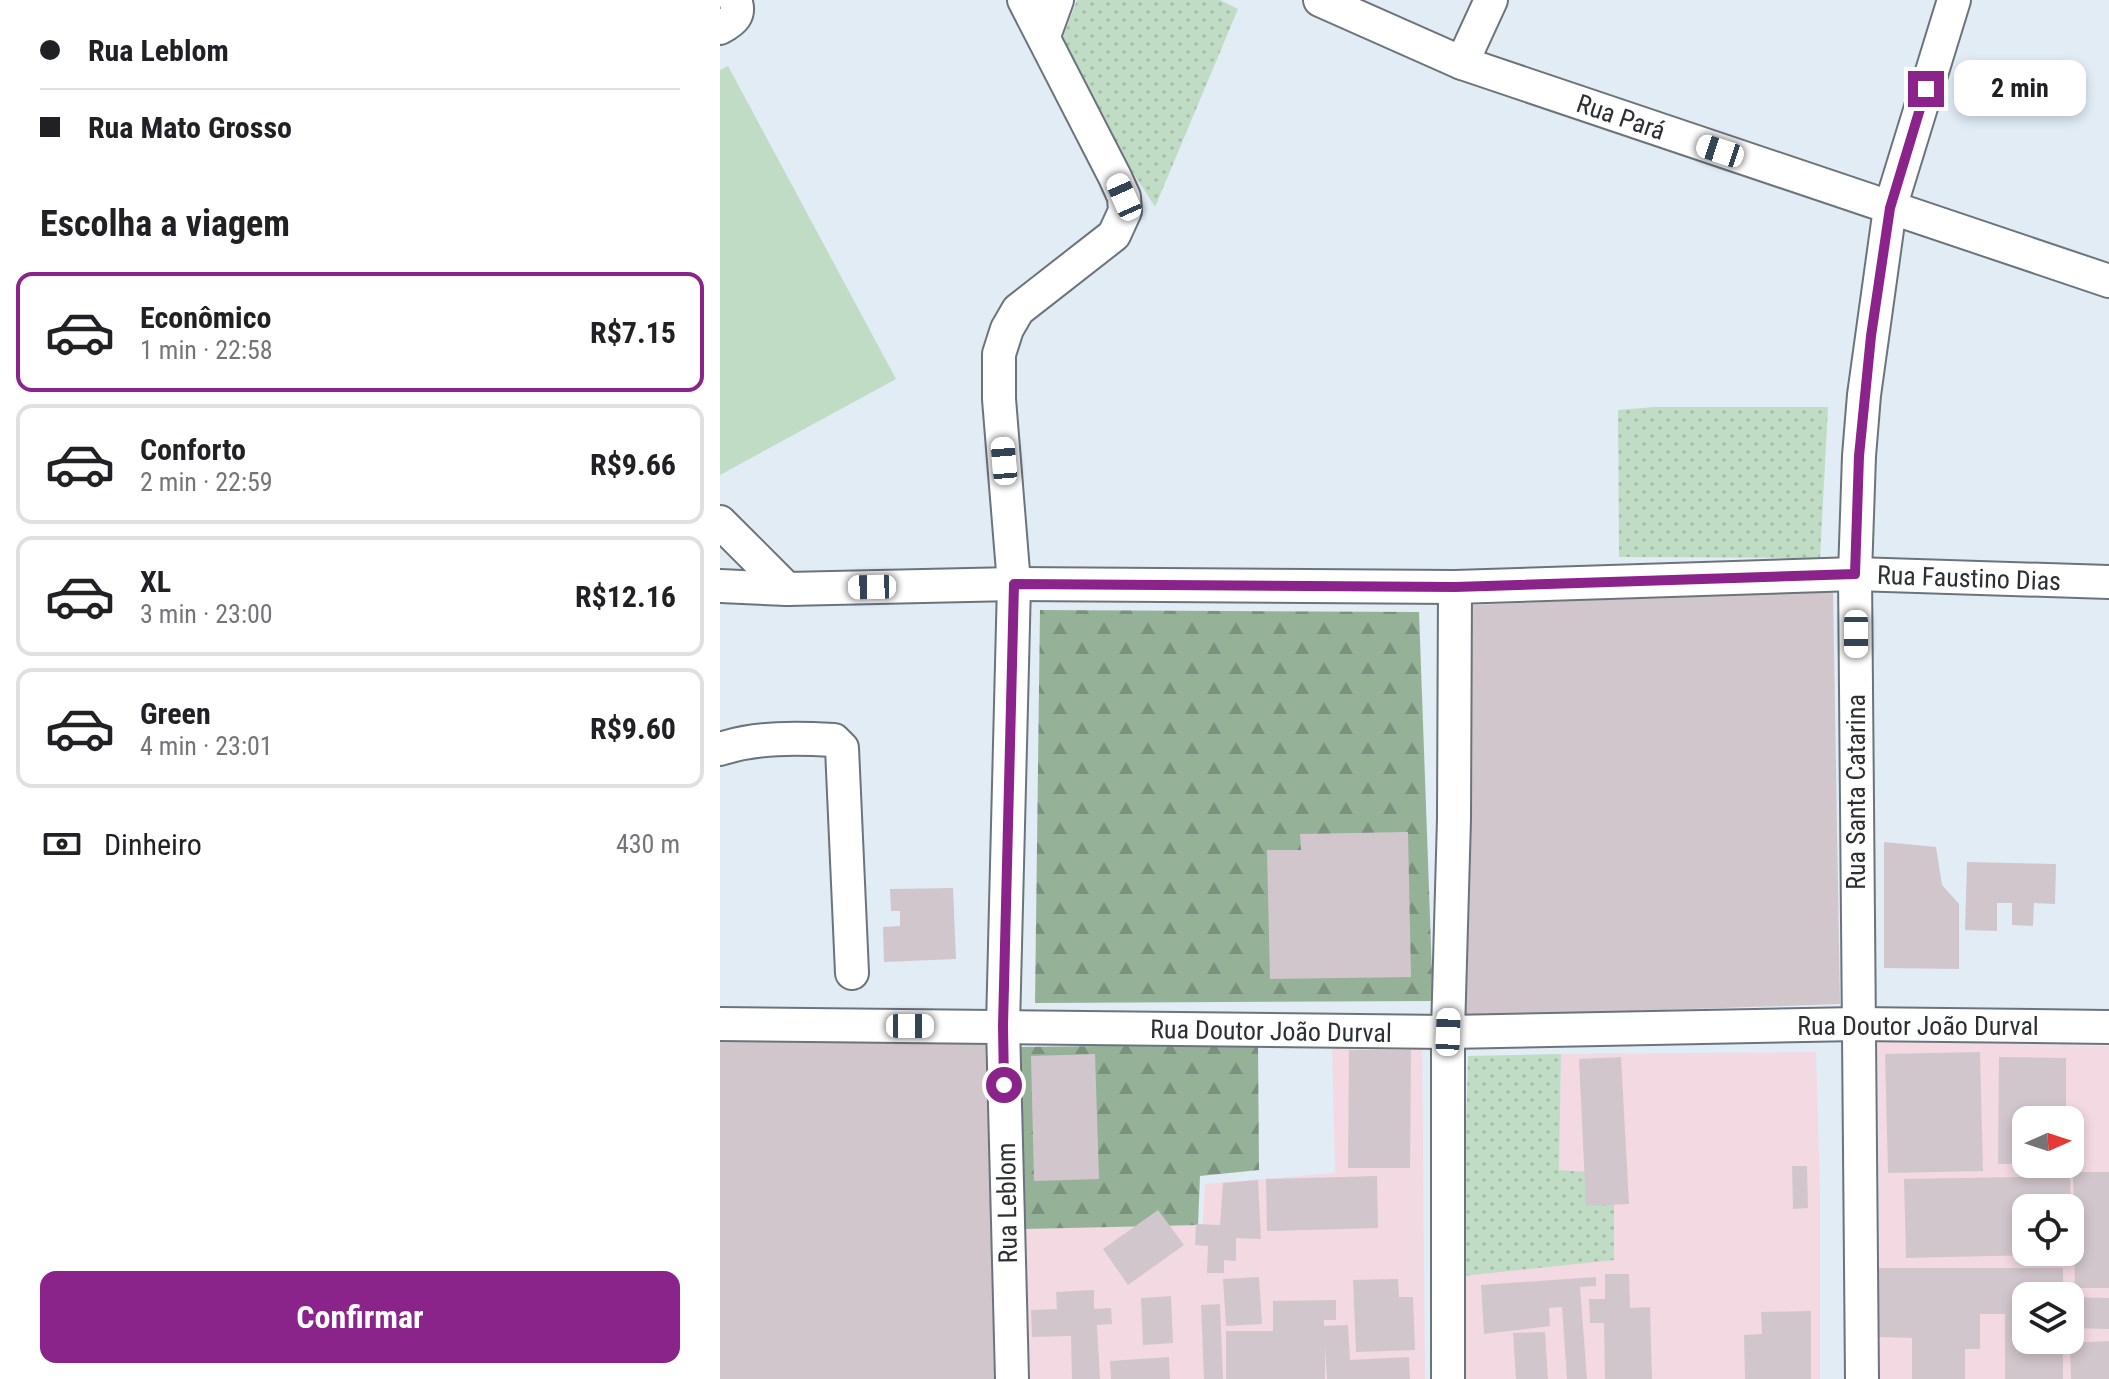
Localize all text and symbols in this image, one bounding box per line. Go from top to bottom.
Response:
text: Rua Leblom [88,33,229,68]
callout: 2 min [1954,61,2086,117]
route end [1908,71,1944,107]
text: 2 min [1991,73,2049,103]
street label: Rua Pará [1573,88,1669,146]
text: Rua Mato Grosso [88,110,292,145]
car [1693,132,1747,170]
car [1103,170,1145,224]
text: Escolha a viagem [40,203,290,245]
icon: car [44,296,116,368]
text: Econômico [140,300,271,335]
text: R$7.15 [590,315,676,350]
text: 1 min · 22:58 [140,335,273,365]
icon: car [44,428,116,500]
text: Conforto [140,432,246,467]
car [990,436,1018,486]
text: R$9.66 [590,447,676,482]
text: 2 min · 22:59 [140,467,273,497]
icon: car [44,560,116,632]
street label: Rua Faustino Dias [1876,560,2062,596]
text: XL [140,564,171,599]
car [848,575,896,599]
text: R$12.16 [575,579,676,614]
text: 3 min · 23:00 [140,599,273,629]
car [1844,610,1868,658]
icon: car [44,692,116,764]
street label: Rua Santa Catarina [1841,694,1871,890]
text: Green [140,696,211,731]
text: R$9.60 [590,711,676,746]
text: 4 min · 23:01 [140,731,273,761]
icon: cash [40,822,84,866]
text: Dinheiro [104,827,202,862]
text: 430 m [616,829,680,859]
car [1435,1008,1461,1056]
street label: Rua Doutor João Durval [1797,1011,2039,1041]
car [886,1014,934,1038]
street label: Rua Doutor João Durval [1150,1014,1392,1048]
route start [986,1067,1022,1103]
north arrow [2012,1106,2084,1178]
map controls [2012,1106,2084,1354]
street label: Rua Leblom [991,1142,1023,1264]
button: locate [2012,1194,2084,1266]
button: Confirmar [40,1271,680,1363]
button: layers [2012,1282,2084,1354]

